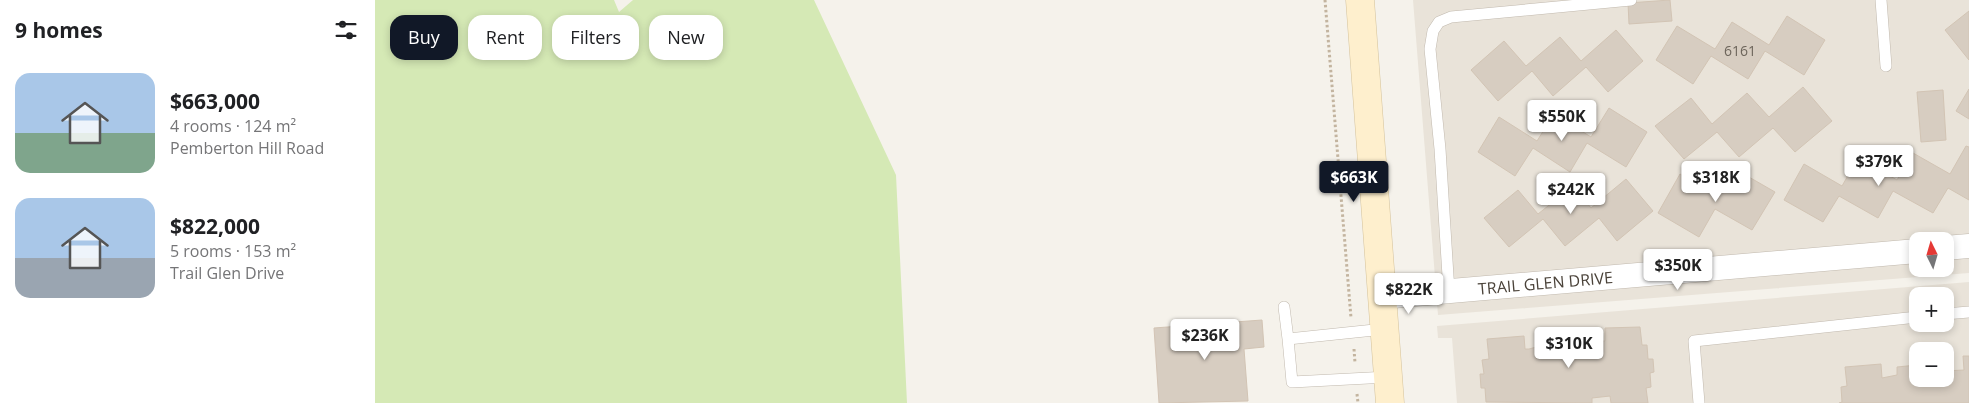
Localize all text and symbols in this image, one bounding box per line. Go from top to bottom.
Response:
chip: Buy [390,15,458,60]
chip: Rent [468,15,542,60]
chip: Filters [552,15,639,60]
chip: New [649,15,723,60]
text: 9 homes [15,16,103,44]
icon: filters [332,16,360,44]
house number: 6161 [1724,41,1756,60]
text: $663,000 [170,87,260,115]
icon: home [55,93,115,153]
pin: $550K [1527,100,1597,142]
text: $550K [1538,105,1586,127]
text: 4 rooms · 124 m² [170,115,296,137]
text: Pemberton Hill Road [170,137,324,159]
pin: $379K [1844,144,1914,187]
text: $379K [1855,150,1903,172]
pin: $663K [1319,160,1389,203]
pin: $318K [1681,160,1751,203]
text: $663K [1330,166,1378,188]
text: $318K [1692,166,1740,188]
pin: $242K [1536,172,1606,215]
text: $242K [1547,178,1595,200]
text: $822,000 [170,212,260,240]
icon: home [55,218,115,278]
north arrow [1909,232,1954,278]
map controls [1909,232,1954,387]
text: 5 rooms · 153 m² [170,240,296,262]
pin: $350K [1643,248,1713,291]
text: $350K [1654,254,1702,276]
text: Trail Glen Drive [170,262,284,284]
street label: TRAIL GLEN DRIVE [1477,266,1614,300]
pin: $822K [1374,272,1444,315]
text: $822K [1385,278,1433,300]
button: + [1909,287,1954,332]
pin: $236K [1170,318,1240,361]
text: $236K [1181,324,1229,346]
pin: $310K [1534,326,1604,369]
text: $310K [1545,332,1593,354]
button: − [1909,342,1954,387]

